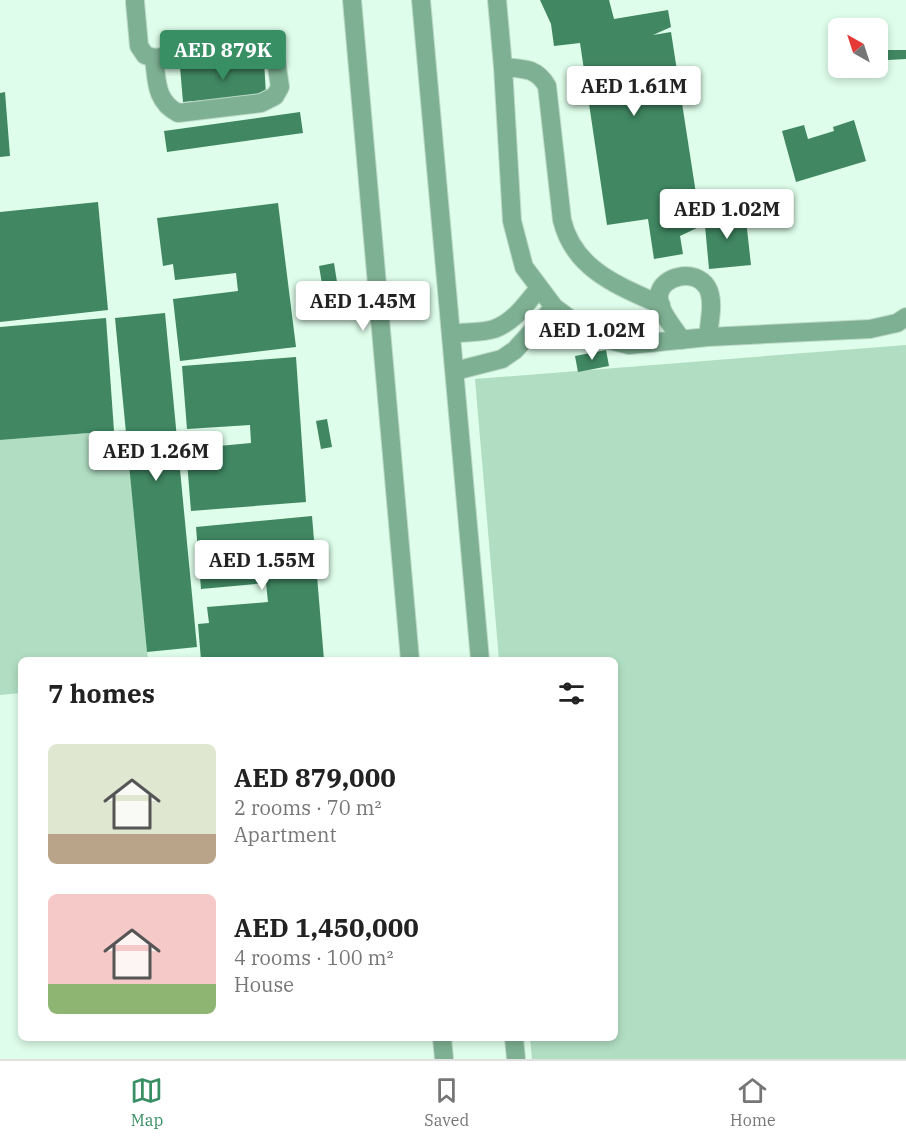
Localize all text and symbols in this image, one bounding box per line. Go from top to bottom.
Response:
north arrow [828,18,888,78]
map controls [828,18,888,78]
pin: AED 879K [161,30,285,81]
text: AED 879K [174,36,272,63]
pin: AED 1.61M [565,66,703,117]
text: AED 1.61M [581,72,687,99]
pin: AED 1.02M [658,189,796,240]
text: AED 1.02M [674,195,780,222]
pin: AED 1.45M [294,281,432,332]
text: AED 1.45M [310,287,416,314]
pin: AED 1.02M [523,310,661,361]
text: AED 1.02M [539,316,645,343]
pin: AED 1.26M [87,431,225,482]
text: AED 1.26M [103,437,209,464]
pin: AED 1.55M [193,540,331,591]
text: AED 1.55M [209,546,315,573]
text: 7 homes [48,676,155,710]
icon: filters [555,677,588,710]
text: AED 879,000 [234,760,396,794]
icon: home [96,768,168,840]
text: 2 rooms · 70 m² [234,794,381,821]
text: Apartment [234,821,337,848]
text: AED 1,450,000 [234,910,419,944]
icon: home [96,918,168,990]
text: 4 rooms · 100 m² [234,944,393,971]
text: House [234,971,294,998]
tab: Map [130,1074,163,1130]
tab: Saved [424,1074,469,1130]
tab: Home [730,1074,776,1130]

